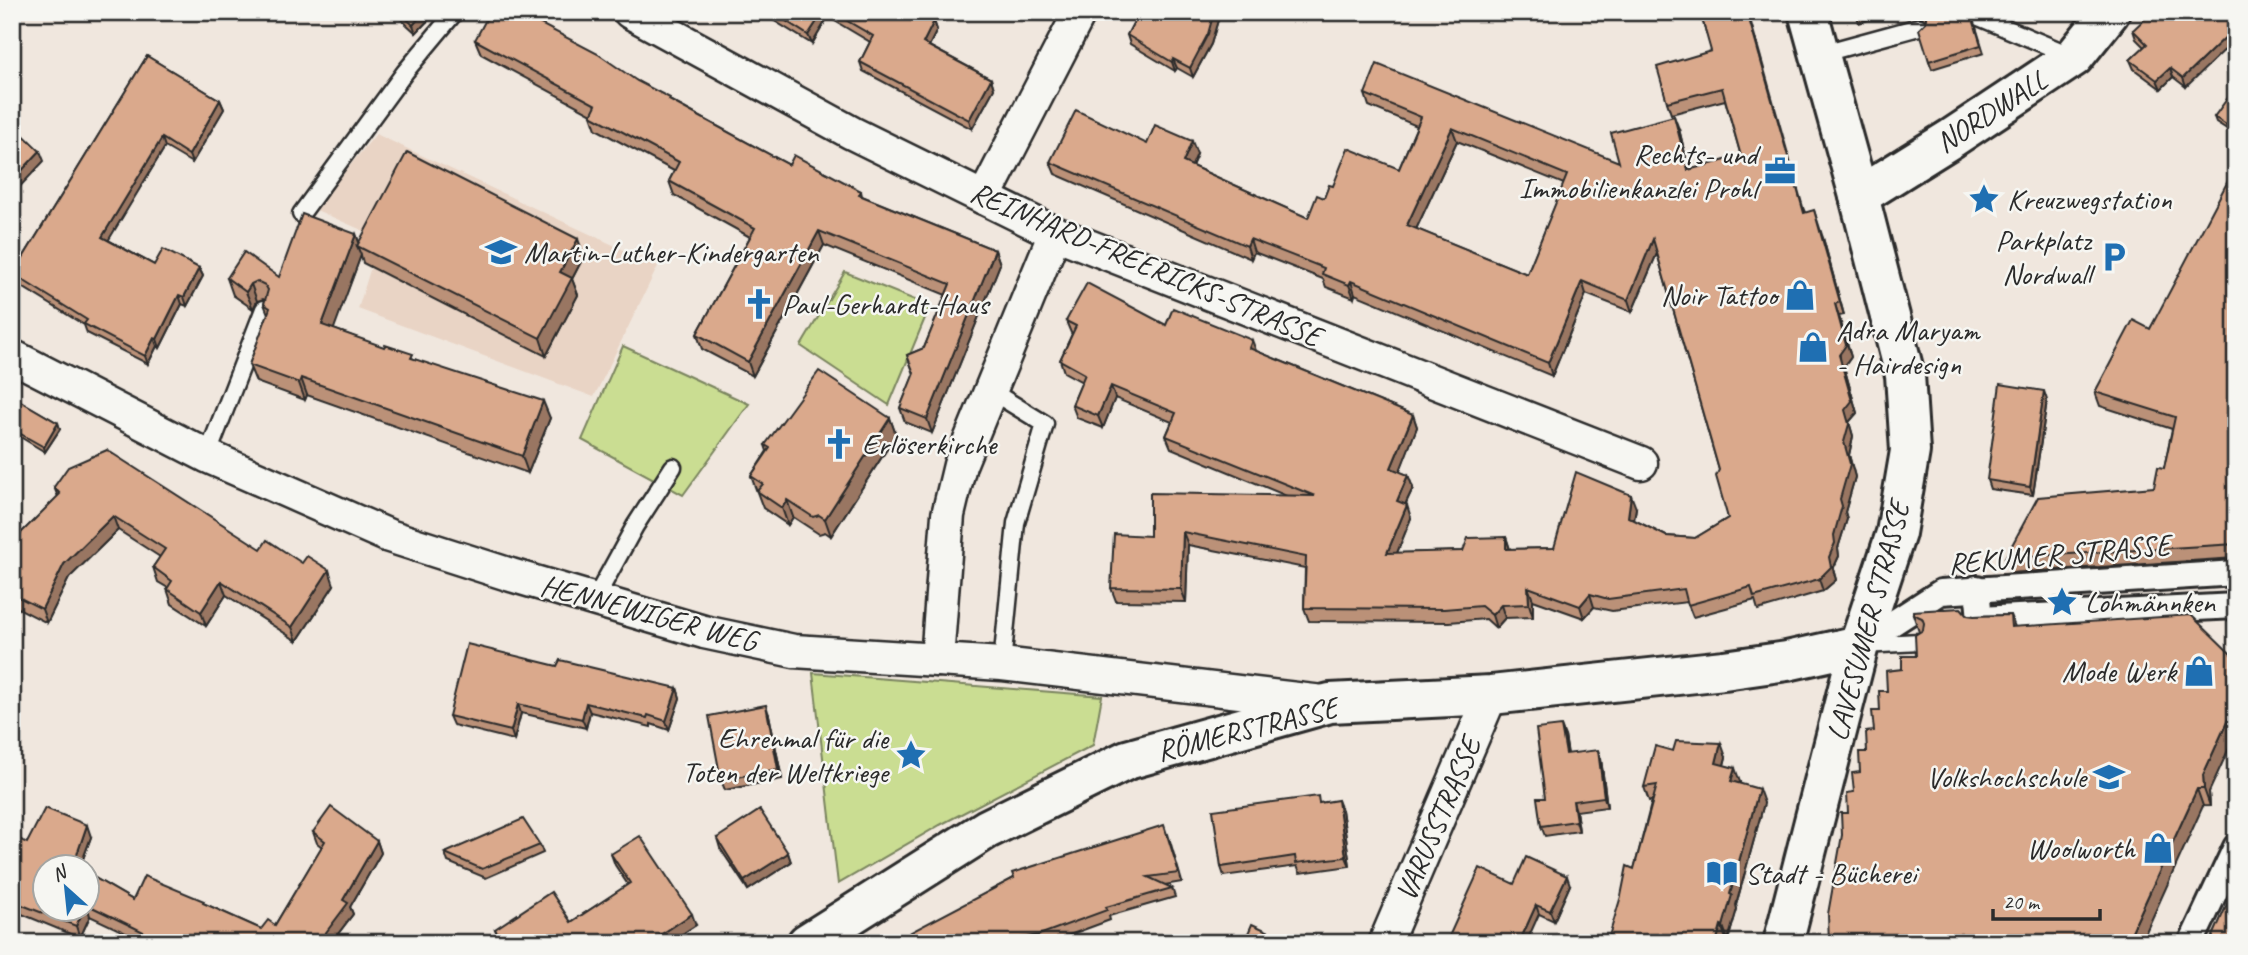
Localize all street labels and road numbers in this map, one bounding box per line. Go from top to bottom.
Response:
street label: NORDWALL [1928,60,2055,161]
street label: REINHARD-FREERICKS-STRASSE [965,173,1330,357]
street label: LAVESUMER STRASSE [1818,494,1919,745]
street label: REKUMER STRASSE [1946,525,2175,583]
street label: HENNEWIGER WEG [537,566,764,661]
street label: RÖMERSTRASSE [1153,687,1345,770]
street label: VARUSSTRASSE [1387,728,1491,906]

